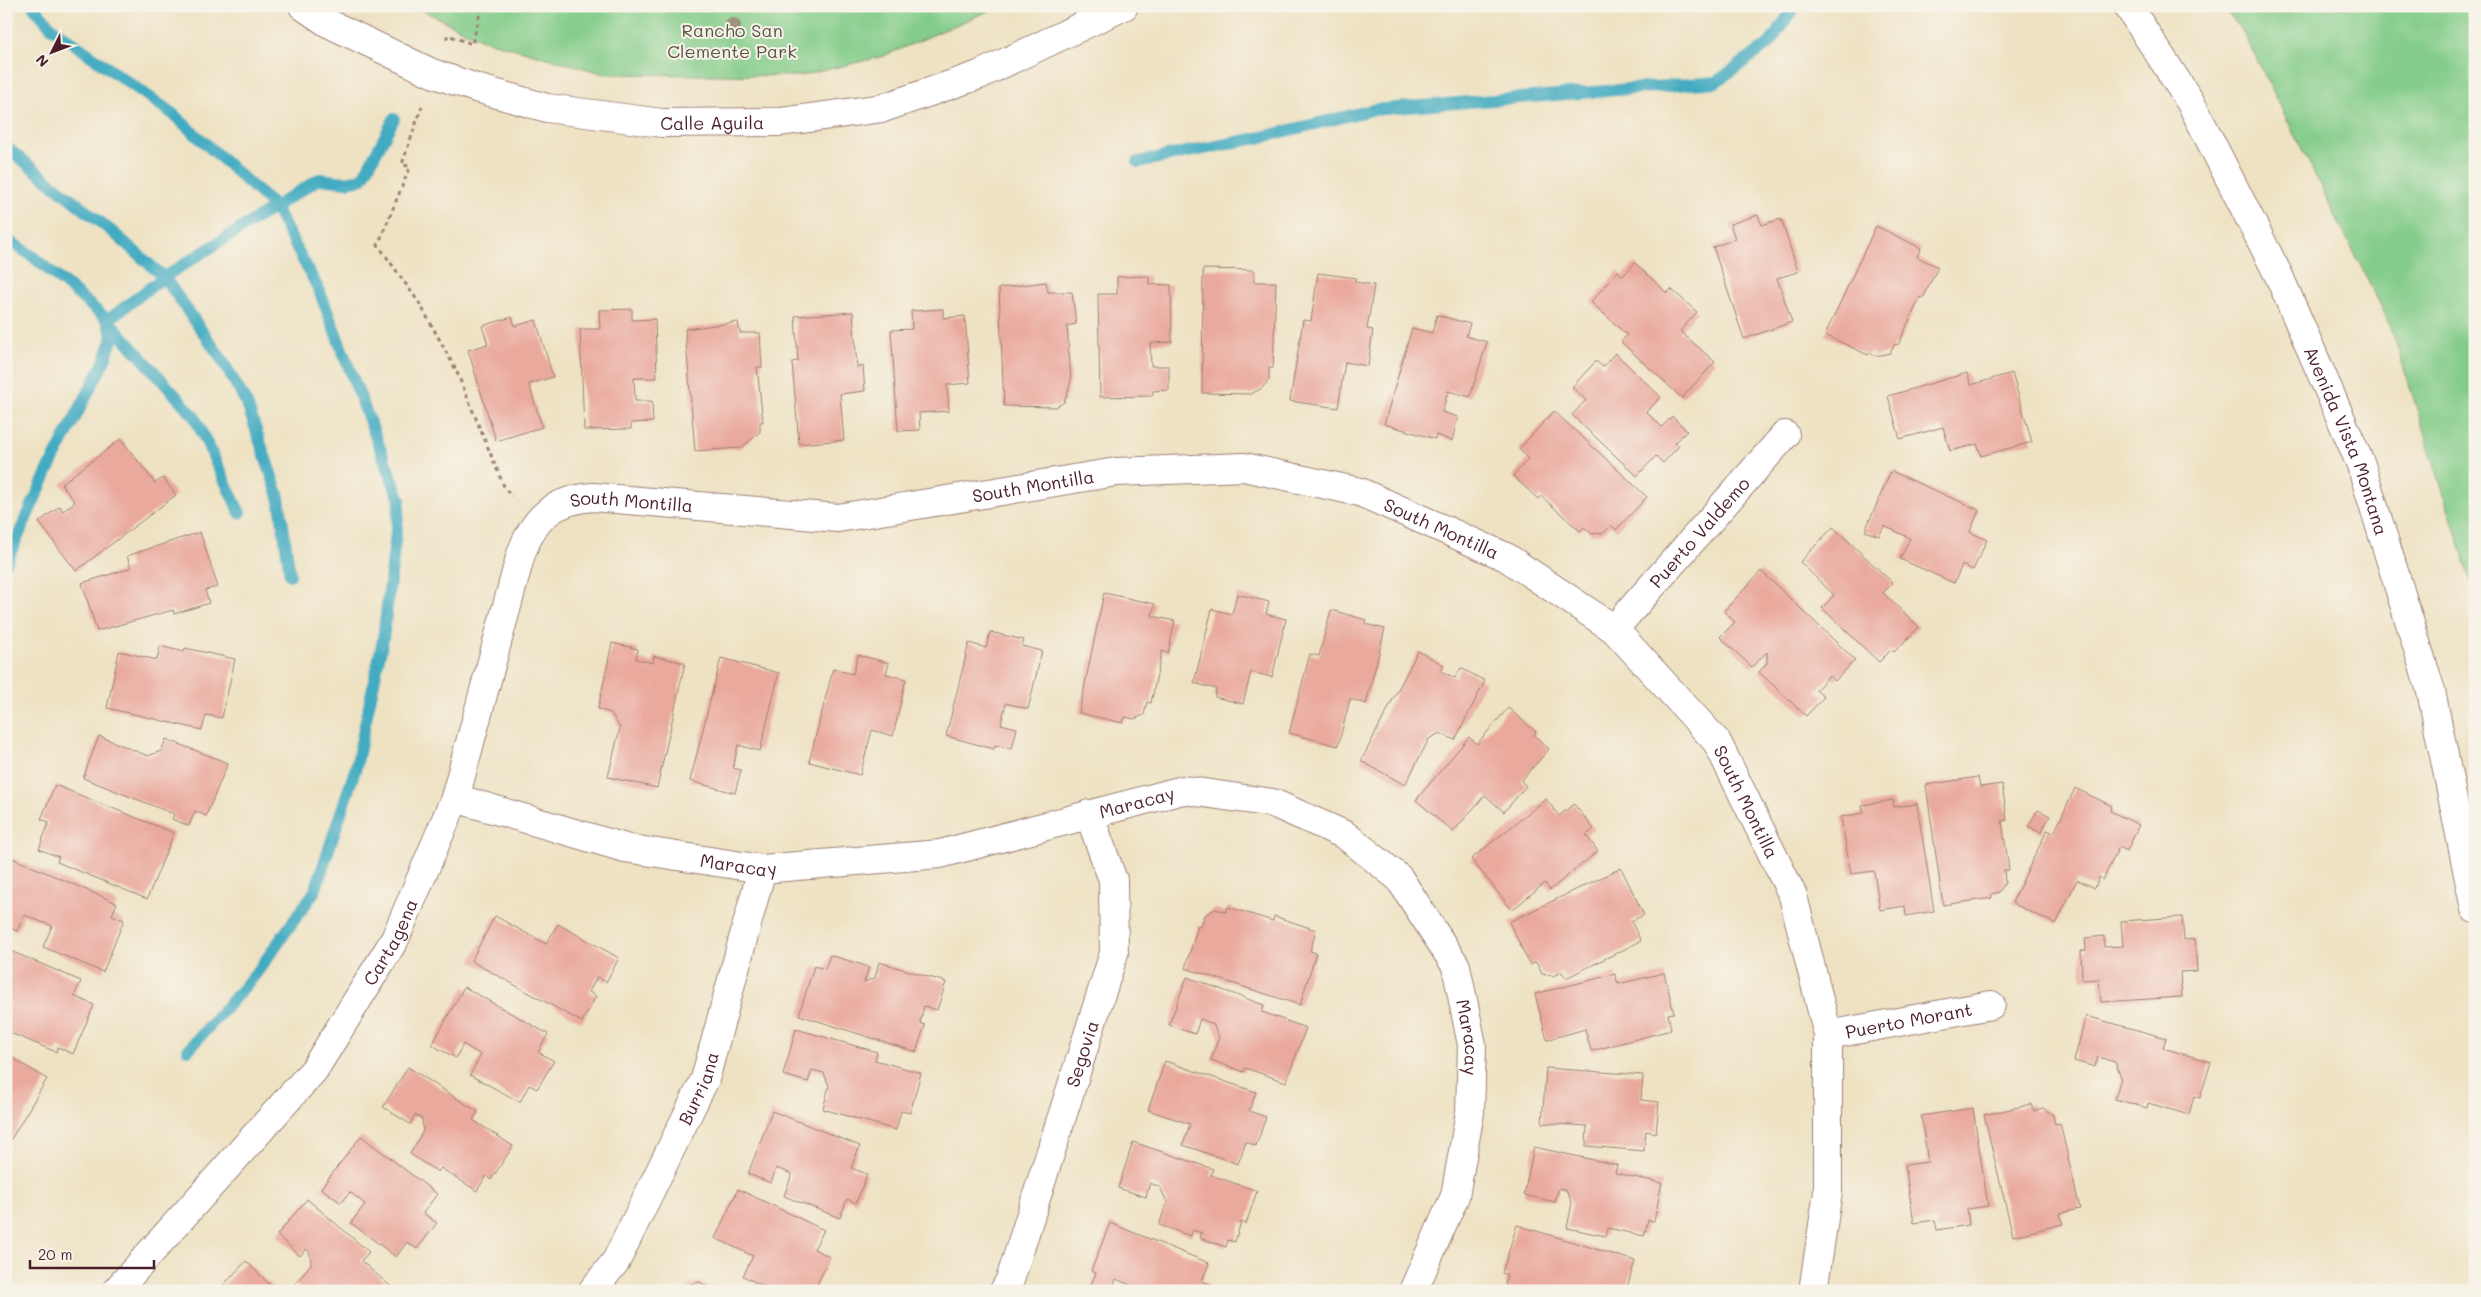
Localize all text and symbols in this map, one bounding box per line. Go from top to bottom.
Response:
park label: Rancho San Clemente Park [667,18,797,63]
north arrow [28,28,78,78]
text: N [31,51,53,71]
street label: Calle Aguila [660,110,764,135]
street label: Avenida Vista Montana [2299,342,2394,538]
street label: South Montilla [970,464,1096,508]
street label: Puerto Valdemo [1644,471,1755,593]
street label: South Montilla [567,485,694,518]
street label: South Montilla [1380,492,1503,564]
street label: South Montilla [1708,741,1785,862]
street label: Maracay [1097,781,1177,824]
street label: Maracay [699,848,778,882]
street label: Cartagena [357,895,423,990]
street label: Maracay [1451,997,1484,1076]
street label: Puerto Morant [1843,997,1974,1044]
street label: Segovia [1060,1017,1104,1090]
street label: Burriana [672,1049,724,1129]
scale bar [30,1237,154,1269]
text: 20 m [38,1244,72,1264]

